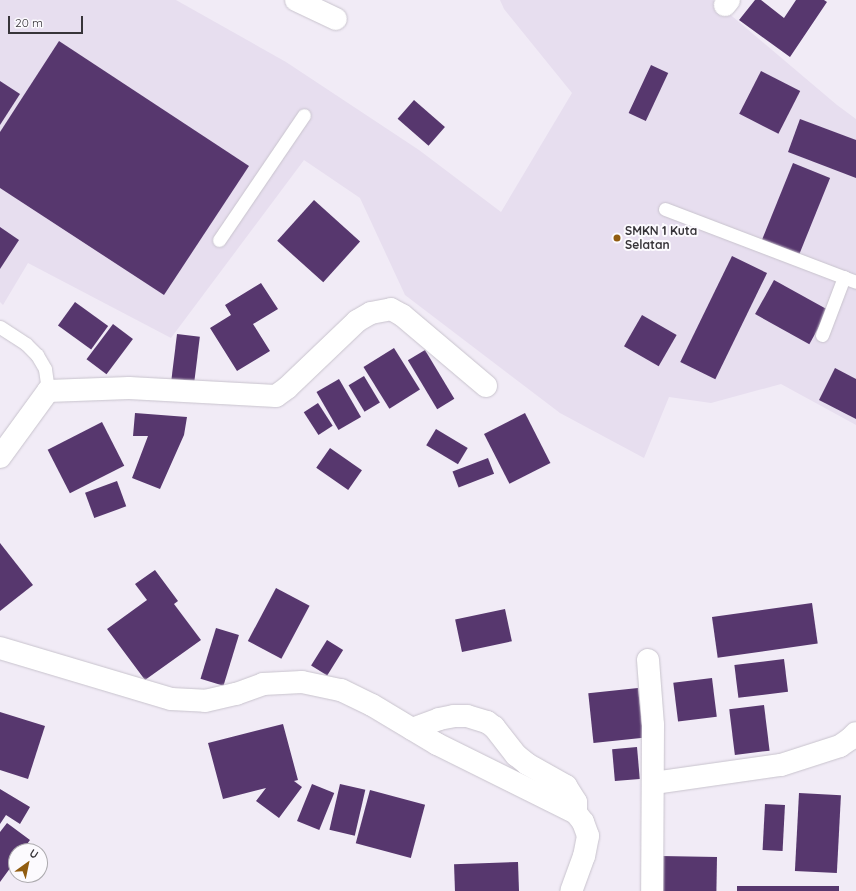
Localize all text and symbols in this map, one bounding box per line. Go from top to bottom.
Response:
scale bar [10,8,85,34]
text: 20 m [15,15,43,30]
place label: SMKN 1 Kuta Selatan [625,224,697,252]
marker: SMKN 1 Kuta Selatan [612,233,622,243]
north arrow [8,843,48,883]
text: U [27,846,41,862]

